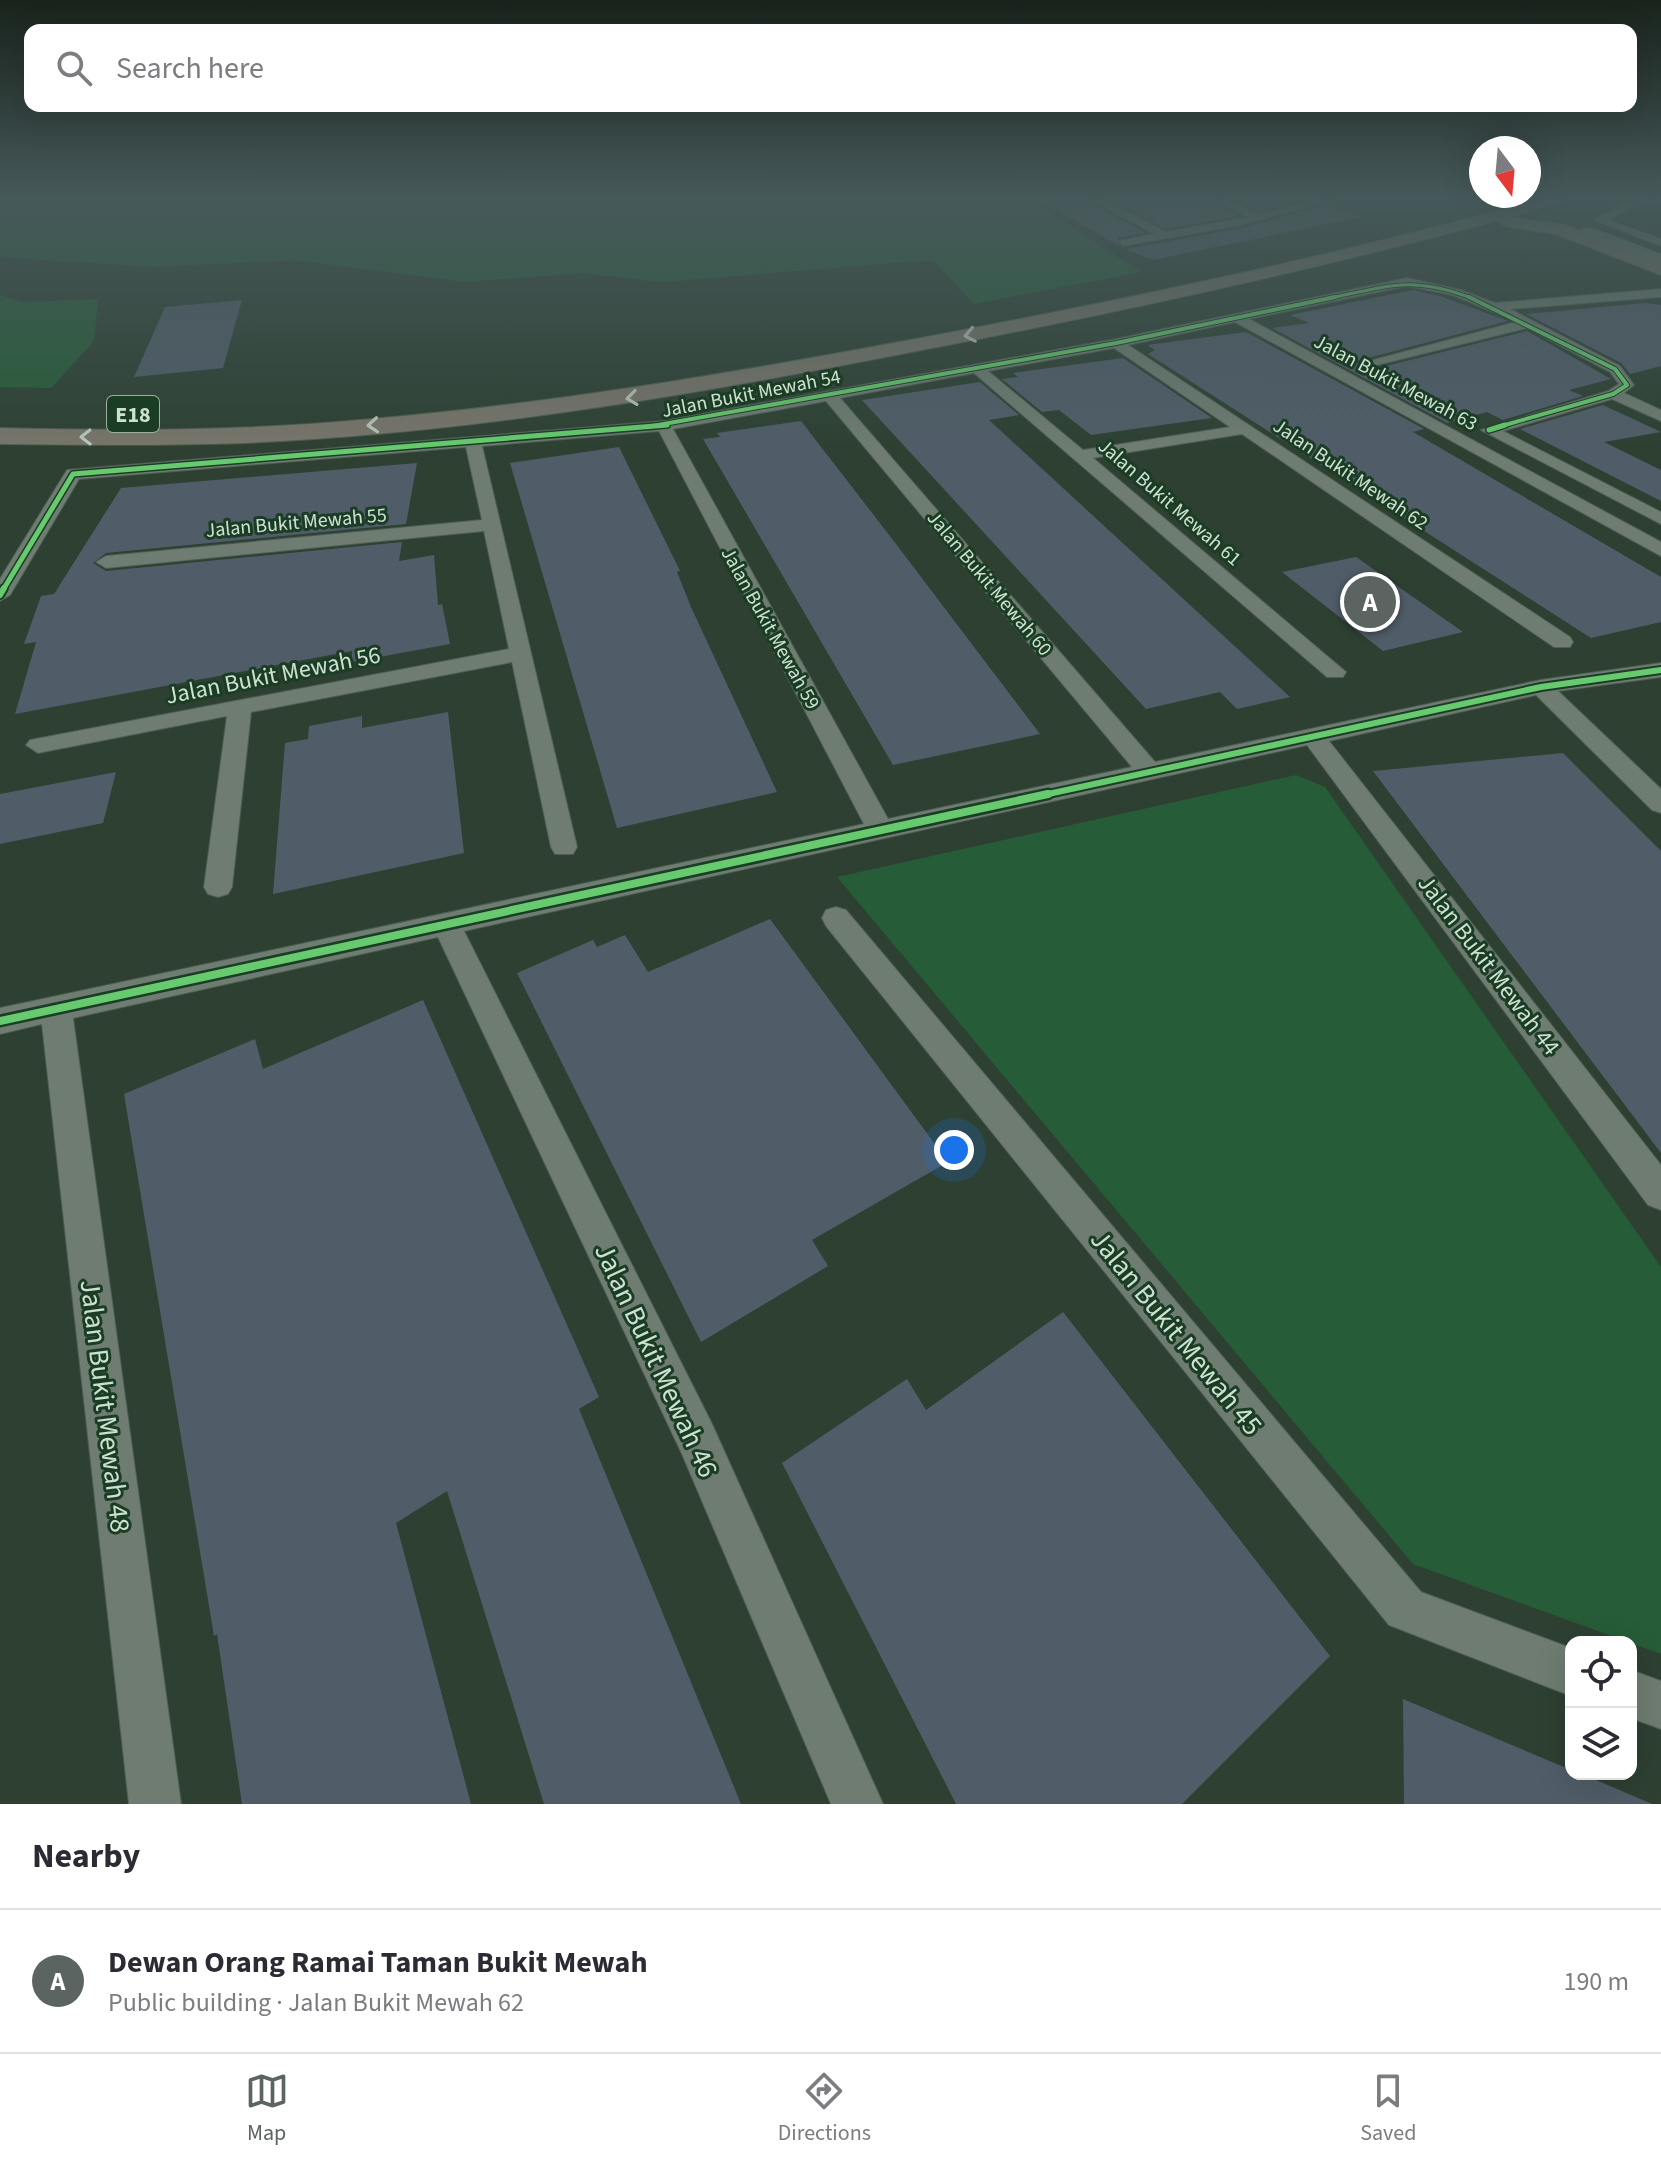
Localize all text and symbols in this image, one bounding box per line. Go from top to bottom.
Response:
search box [24,24,1637,112]
icon: search [52,46,96,90]
text: Search here [116,47,264,90]
north arrow [1469,136,1541,208]
one-way arrow [964,326,977,343]
street label: Jalan Bukit Mewah 63 [1309,328,1482,438]
street label: Jalan Bukit Mewah 54 [659,363,843,425]
one-way arrow [625,389,639,406]
road number: E18 [107,396,159,432]
street label: Jalan Bukit Mewah 62 [1267,412,1434,537]
one-way arrow [366,416,379,433]
one-way arrow [79,428,92,446]
street label: Jalan Bukit Mewah 61 [1092,433,1247,573]
street label: Jalan Bukit Mewah 55 [204,501,388,545]
street label: Jalan Bukit Mewah 60 [920,505,1058,662]
street label: Jalan Bukit Mewah 59 [714,542,826,715]
pin: A [1344,572,1396,632]
street label: Jalan Bukit Mewah 56 [163,638,383,713]
street label: Jalan Bukit Mewah 44 [1409,868,1568,1063]
your location [934,1130,974,1170]
street label: Jalan Bukit Mewah 45 [1081,1221,1272,1444]
street label: Jalan Bukit Mewah 46 [584,1237,728,1484]
street label: Jalan Bukit Mewah 48 [70,1278,140,1535]
map controls [1565,1636,1637,1780]
button: locate [1565,1636,1637,1708]
button: layers [1565,1708,1637,1780]
text: Nearby [32,1832,140,1881]
text: Dewan Orang Ramai Taman Bukit Mewah [108,1941,648,1984]
text: A [51,1963,65,2000]
text: 190 m [1563,1963,1629,2000]
text: Public building · Jalan Bukit Mewah 62 [108,1984,524,2021]
tab: Map [245,2069,289,2149]
tab: Directions [778,2069,871,2149]
tab: Saved [1360,2069,1416,2149]

